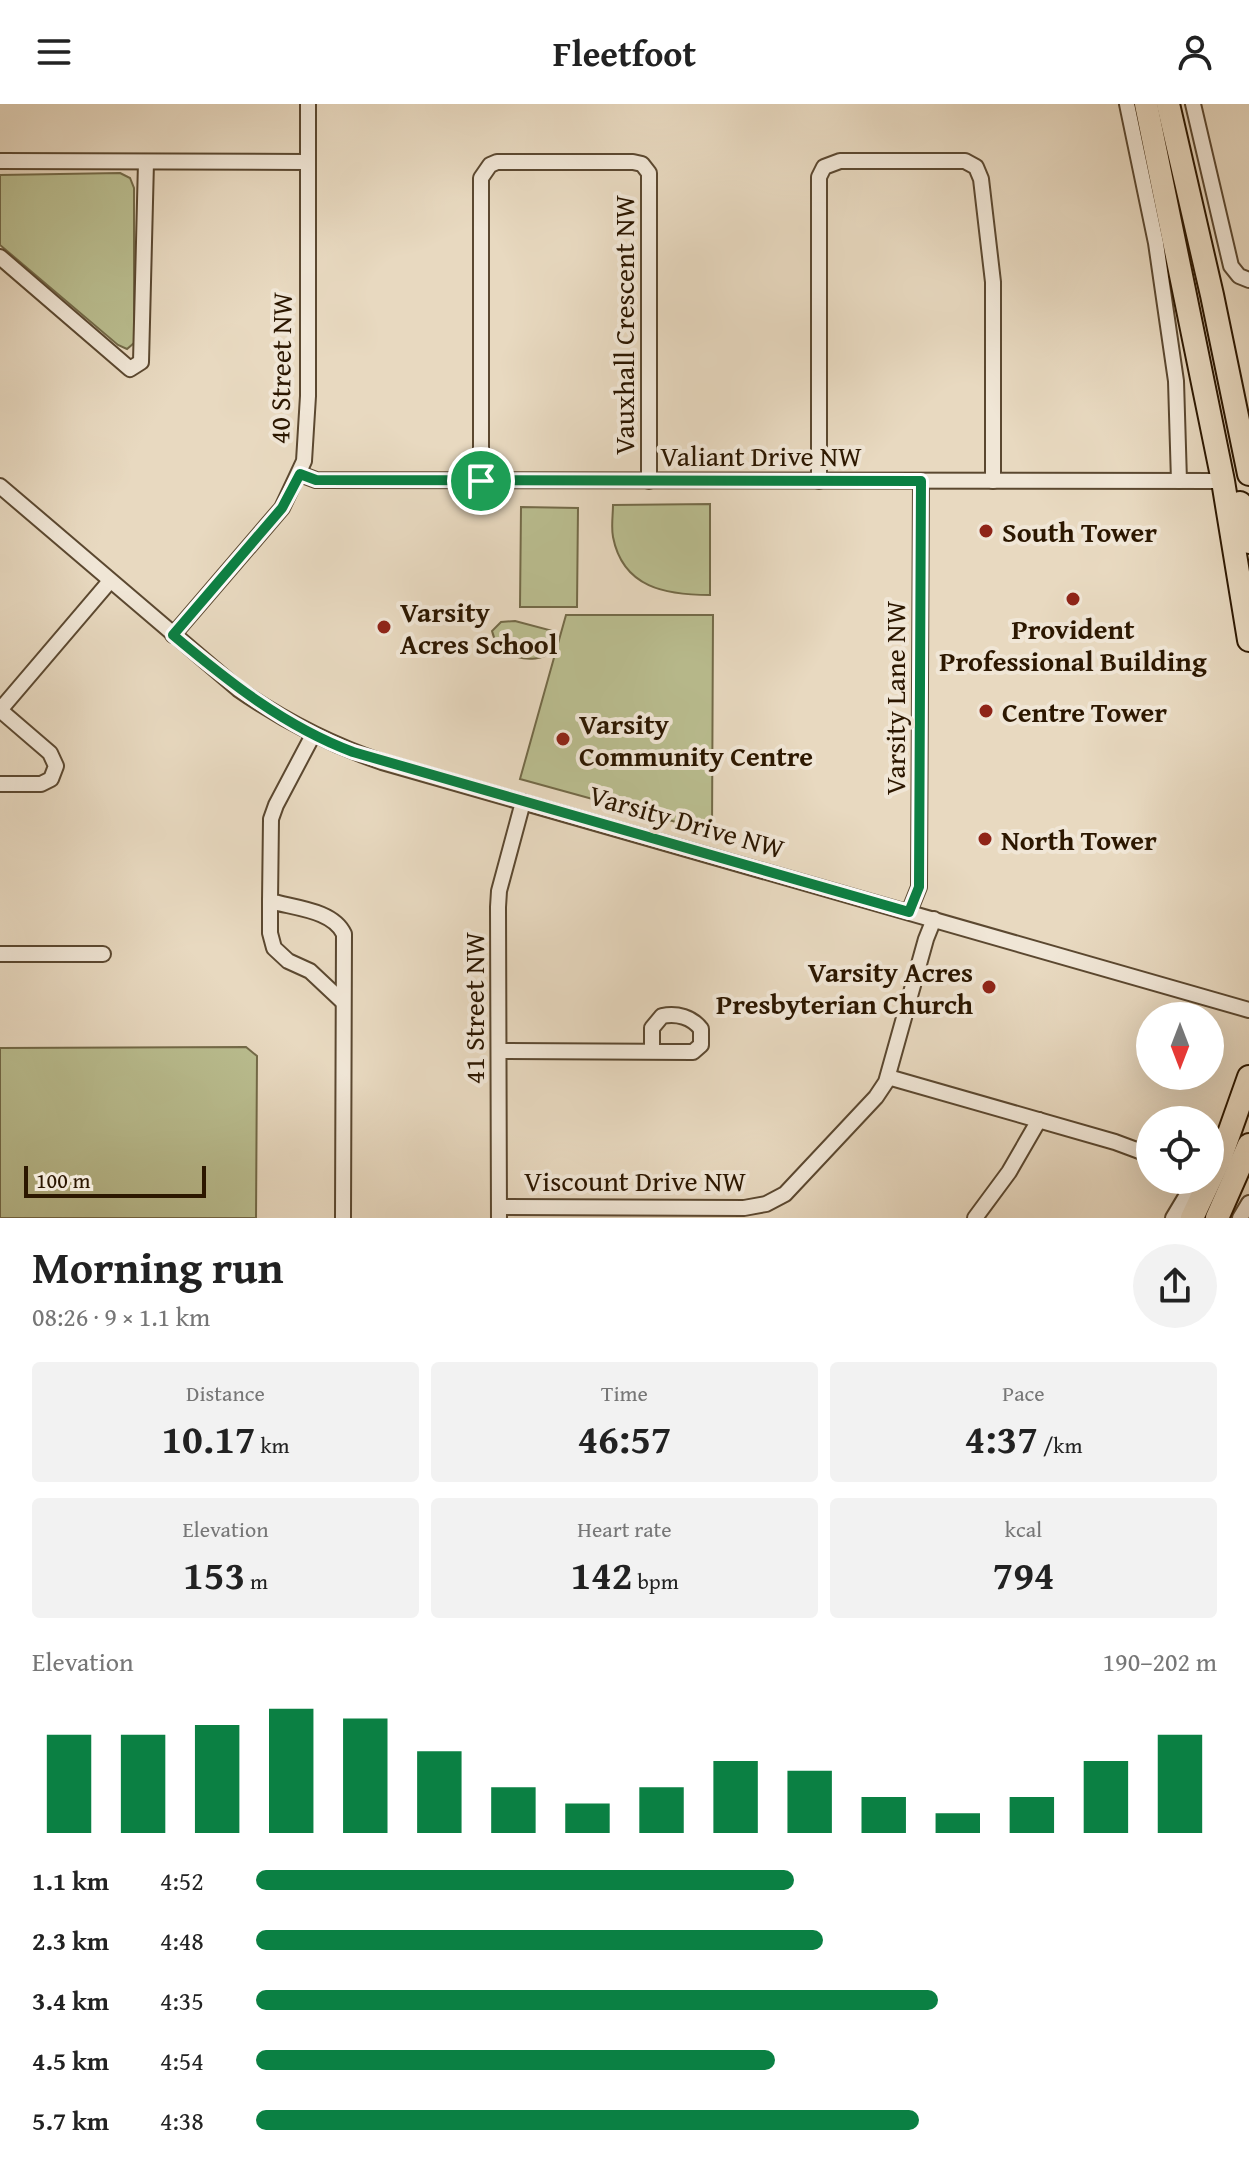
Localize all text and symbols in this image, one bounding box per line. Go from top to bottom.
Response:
text: Fleetfoot [553,26,696,79]
icon: menu [32,30,76,74]
icon: person [1173,30,1217,74]
street label: Vauxhall Crescent NW [603,195,644,455]
street label: 40 Street NW [258,291,302,444]
street label: Valiant Drive NW [660,435,862,476]
pin [447,447,515,515]
icon: arrive [459,459,503,503]
place label: South Tower [1002,511,1157,552]
marker: South Tower [977,522,995,540]
marker: Provident Professional Building [1064,590,1082,608]
place label: Varsity Acres School [400,591,558,664]
street label: Varsity Lane NW [874,601,915,795]
place label: Provident Professional Building [939,608,1207,681]
marker: Varsity Acres School [375,618,393,636]
place label: Centre Tower [1002,691,1167,732]
marker: Centre Tower [977,702,995,720]
place label: Varsity Community Centre [579,703,813,776]
marker: Varsity Community Centre [554,730,572,748]
street label: Varsity Drive NW [584,774,790,869]
place label: North Tower [1001,819,1157,860]
marker: North Tower [976,830,994,848]
street label: 41 Street NW [453,932,494,1084]
place label: Varsity Acres Presbyterian Church [716,951,973,1024]
marker: Varsity Acres Presbyterian Church [980,978,998,996]
north arrow [1136,1002,1224,1090]
map controls [1136,1002,1224,1194]
button: locate [1136,1106,1224,1194]
street label: Viscount Drive NW [524,1160,746,1201]
scale bar [24,1162,206,1198]
text: 100 m [36,1164,91,1196]
text: Morning run [32,1235,283,1299]
button: share [1133,1244,1217,1328]
text: 08:26 · 9 × 1.1 km [32,1297,210,1336]
text: Distance [186,1377,265,1409]
text: Time [601,1377,648,1409]
text: Pace [1002,1377,1045,1409]
text: 10.17 [161,1409,256,1468]
text: 46:57 [577,1409,672,1468]
text: 4:37 [965,1409,1038,1468]
text: km [256,1429,290,1461]
text: /km [1038,1429,1082,1461]
text: Elevation [182,1513,269,1545]
text: Heart rate [577,1513,672,1545]
text: kcal [1005,1513,1042,1545]
text: 153 [183,1545,245,1604]
text: 142 [570,1545,633,1604]
text: 794 [992,1545,1055,1604]
text: m [245,1565,268,1597]
text: bpm [633,1565,679,1597]
text: Elevation [32,1642,134,1681]
text: 190–202 m [1103,1642,1217,1681]
text: 1.1 km [32,1861,109,1900]
text: 4:52 [160,1861,204,1900]
text: 2.3 km [32,1921,109,1960]
text: 4:48 [160,1921,204,1960]
text: 3.4 km [32,1981,109,2020]
text: 4:35 [160,1981,204,2020]
text: 4.5 km [32,2041,109,2080]
text: 4:54 [160,2041,204,2080]
text: 5.7 km [32,2101,109,2140]
text: 4:38 [160,2101,204,2140]

